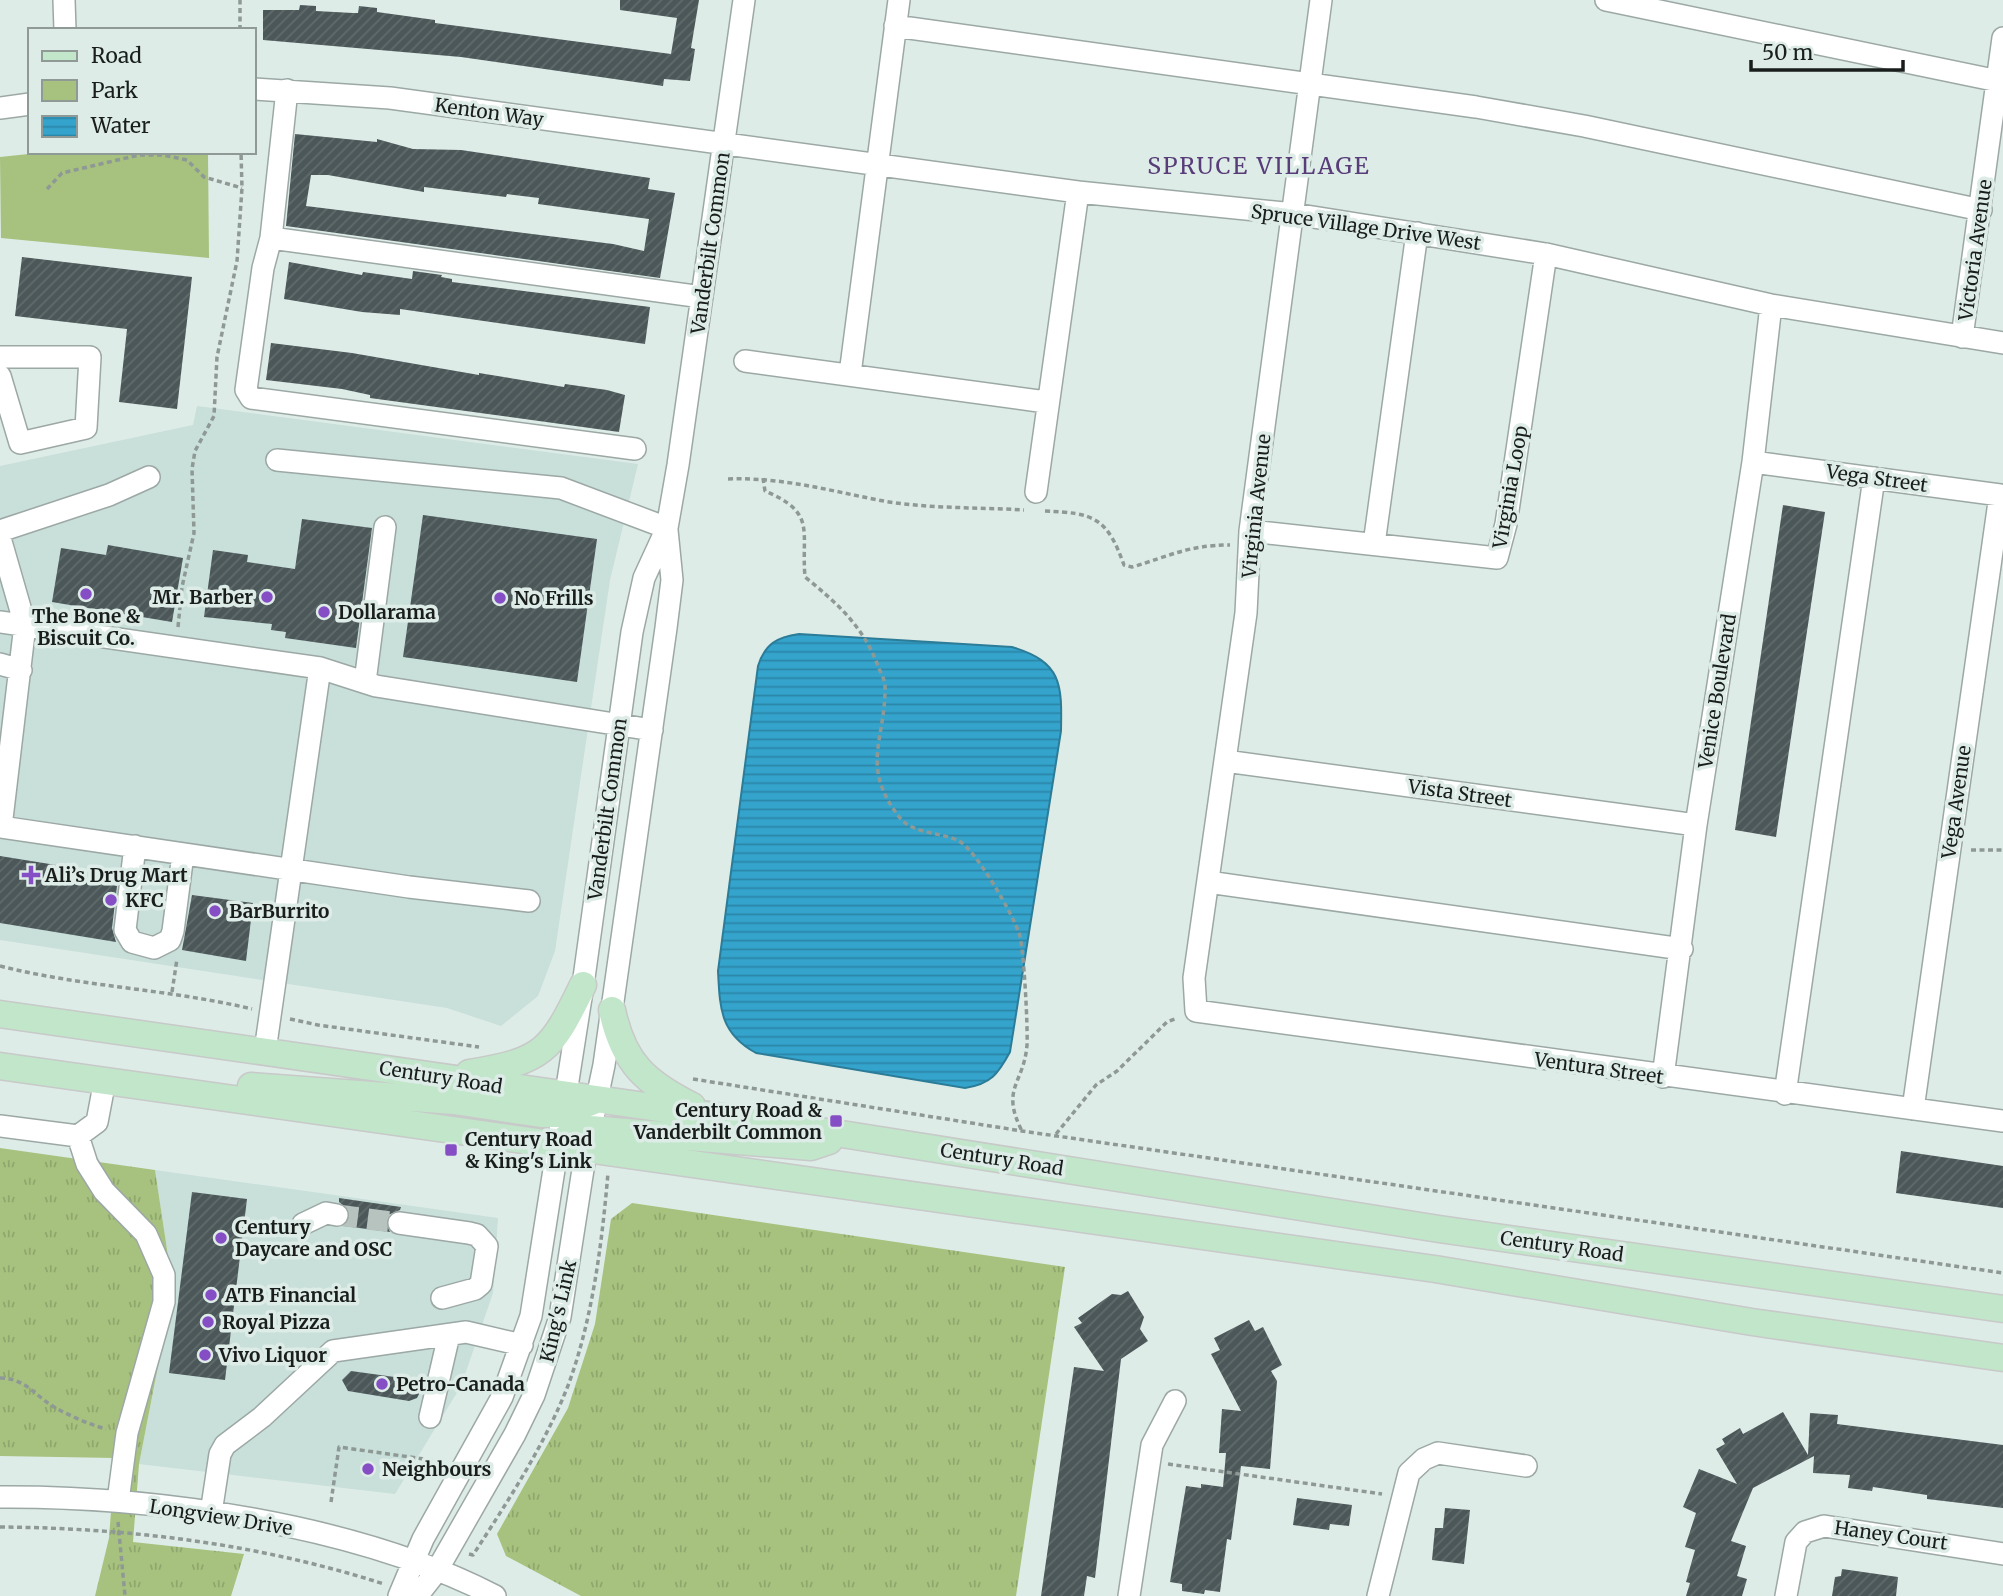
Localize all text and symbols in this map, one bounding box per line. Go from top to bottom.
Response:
legend [28,28,256,154]
scale bar [1751,28,1903,72]
text: 50 m [1762,39,1813,66]
text: Road [91,42,142,69]
text: Park [91,77,138,104]
street label: Kenton Way [433,92,545,132]
text: Water [90,112,150,139]
street label: Vanderbilt Common [685,150,735,337]
district label: SPRUCE VILLAGE [1147,151,1371,180]
street label: Victoria Avenue [1953,178,1997,323]
street label: Spruce Village Drive West [1249,199,1483,255]
street label: Virginia Loop [1487,424,1533,551]
street label: Virginia Avenue [1236,433,1276,580]
street label: Vega Street [1824,459,1930,497]
place label: Mr. Barber [152,585,253,609]
marker: The Bone & Biscuit Co. [78,586,94,602]
place label: No Frills [514,586,594,610]
marker: Mr. Barber [259,589,275,605]
marker: No Frills [492,590,508,606]
place label: Dollarama [338,600,436,624]
place label: The Bone & Biscuit Co. [32,604,141,650]
marker: Dollarama [316,604,332,620]
street label: Venice Boulevard [1693,612,1741,771]
street label: Vanderbilt Common [582,716,632,903]
street label: Vega Avenue [1936,744,1976,861]
street label: Vista Street [1406,774,1514,812]
place label: Ali’s Drug Mart [44,863,188,887]
marker: Ali’s Drug Mart [23,867,39,883]
place label: KFC [125,888,164,912]
marker: KFC [103,892,119,908]
place label: BarBurrito [229,899,329,923]
marker: BarBurrito [207,903,223,919]
street label: Ventura Street [1532,1047,1666,1089]
street label: Century Road [378,1055,504,1099]
place label: Century Road & Vanderbilt Common [633,1098,822,1144]
marker: Century Road & Vanderbilt Common [828,1113,844,1129]
place label: Century Road & King's Link [465,1127,593,1173]
street label: Century Road [939,1137,1065,1181]
marker: Century Road & King's Link [443,1142,459,1158]
place label: Century Daycare and OSC [235,1215,392,1261]
street label: Century Road [1499,1225,1625,1267]
marker: Century Daycare and OSC [213,1230,229,1246]
street label: King's Link [535,1257,581,1365]
place label: ATB Financial [224,1283,356,1307]
marker: ATB Financial [203,1287,219,1303]
place label: Royal Pizza [222,1310,331,1334]
marker: Royal Pizza [200,1314,216,1330]
place label: Vivo Liquor [218,1343,327,1367]
marker: Vivo Liquor [197,1347,213,1363]
place label: Petro-Canada [396,1372,525,1396]
marker: Petro-Canada [374,1376,390,1392]
place label: Neighbours [382,1457,492,1481]
marker: Neighbours [360,1461,376,1477]
street label: Longview Drive [148,1494,294,1540]
street label: Haney Court [1833,1515,1950,1555]

